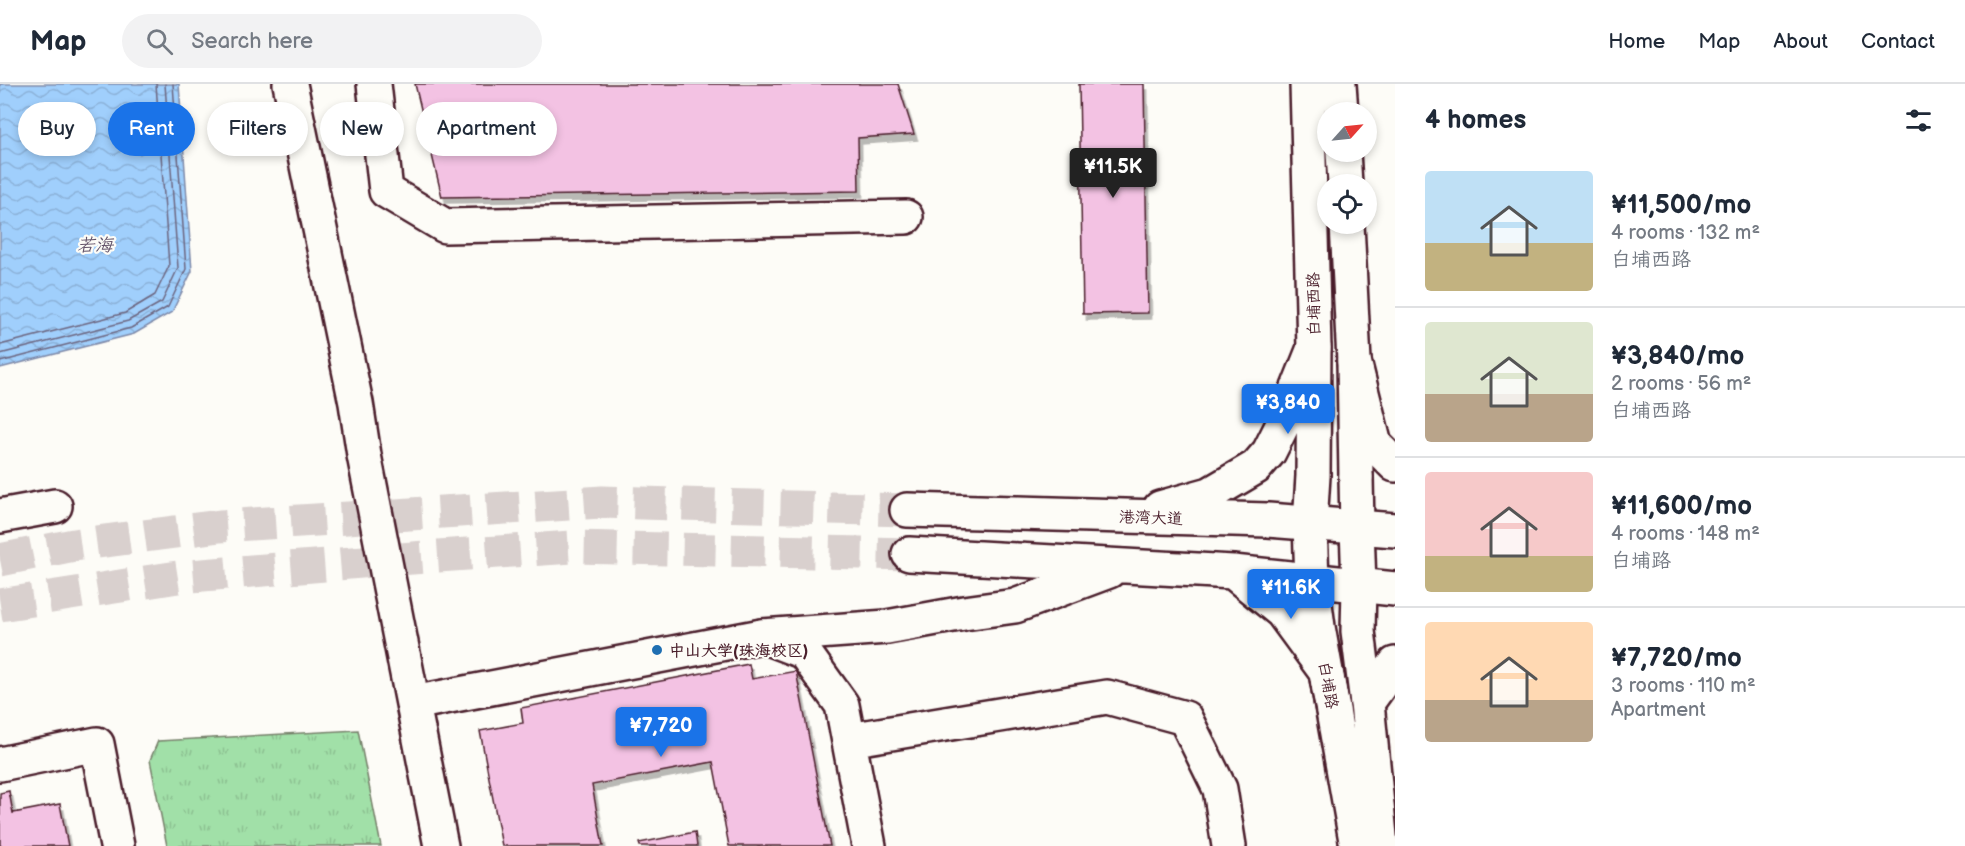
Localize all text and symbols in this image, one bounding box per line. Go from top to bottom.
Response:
search box [122,14,542,68]
text: Map [30,25,86,58]
icon: search [143,25,176,58]
text: Search here [191,28,313,55]
text: Home [1608,29,1665,54]
text: Map [1698,29,1740,54]
text: About [1773,29,1828,54]
text: Contact [1861,29,1935,54]
chip: Buy [18,102,96,156]
chip: Rent [108,102,195,156]
chip: Filters [207,102,308,156]
chip: New [320,102,404,156]
chip: Apartment [416,102,557,156]
north arrow [1317,102,1377,162]
map controls [1317,102,1377,234]
icon: filters [1902,104,1935,137]
text: 4 homes [1425,105,1526,136]
pin: ¥11.5K [1064,148,1162,199]
text: ¥11.5K [1084,155,1142,179]
button: locate [1317,174,1377,234]
text: ¥11,500/mo [1611,190,1751,221]
icon: home [1473,195,1545,267]
text: 4 rooms · 132 m² [1611,221,1760,245]
water label: 若海 [77,235,115,256]
text: 白埔西路 [1611,248,1691,272]
street label: 白埔西路 [1304,272,1325,336]
text: ¥3,840/mo [1611,341,1744,372]
icon: home [1473,346,1545,418]
text: 2 rooms · 56 m² [1611,372,1751,396]
pin: ¥3,840 [1239,384,1337,435]
text: ¥3,840 [1256,391,1320,415]
text: 白埔西路 [1611,399,1691,423]
text: ¥11,600/mo [1611,491,1752,522]
icon: home [1473,496,1545,568]
street label: 港湾大道 [1119,508,1183,529]
text: 4 rooms · 148 m² [1611,522,1760,546]
text: 白埔路 [1611,549,1671,573]
pin: ¥11.6K [1242,569,1340,620]
text: ¥11.6K [1261,576,1321,600]
place label: 中山大学(珠海校区) [669,642,808,661]
marker: 中山大学(珠海校区) [650,643,664,657]
text: ¥7,720/mo [1611,643,1742,674]
icon: home [1473,646,1545,718]
street label: 白埔路 [1314,660,1341,711]
text: 3 rooms · 110 m² [1611,674,1756,698]
text: Apartment [1611,698,1706,722]
pin: ¥7,720 [612,707,710,758]
text: ¥7,720 [630,714,692,738]

